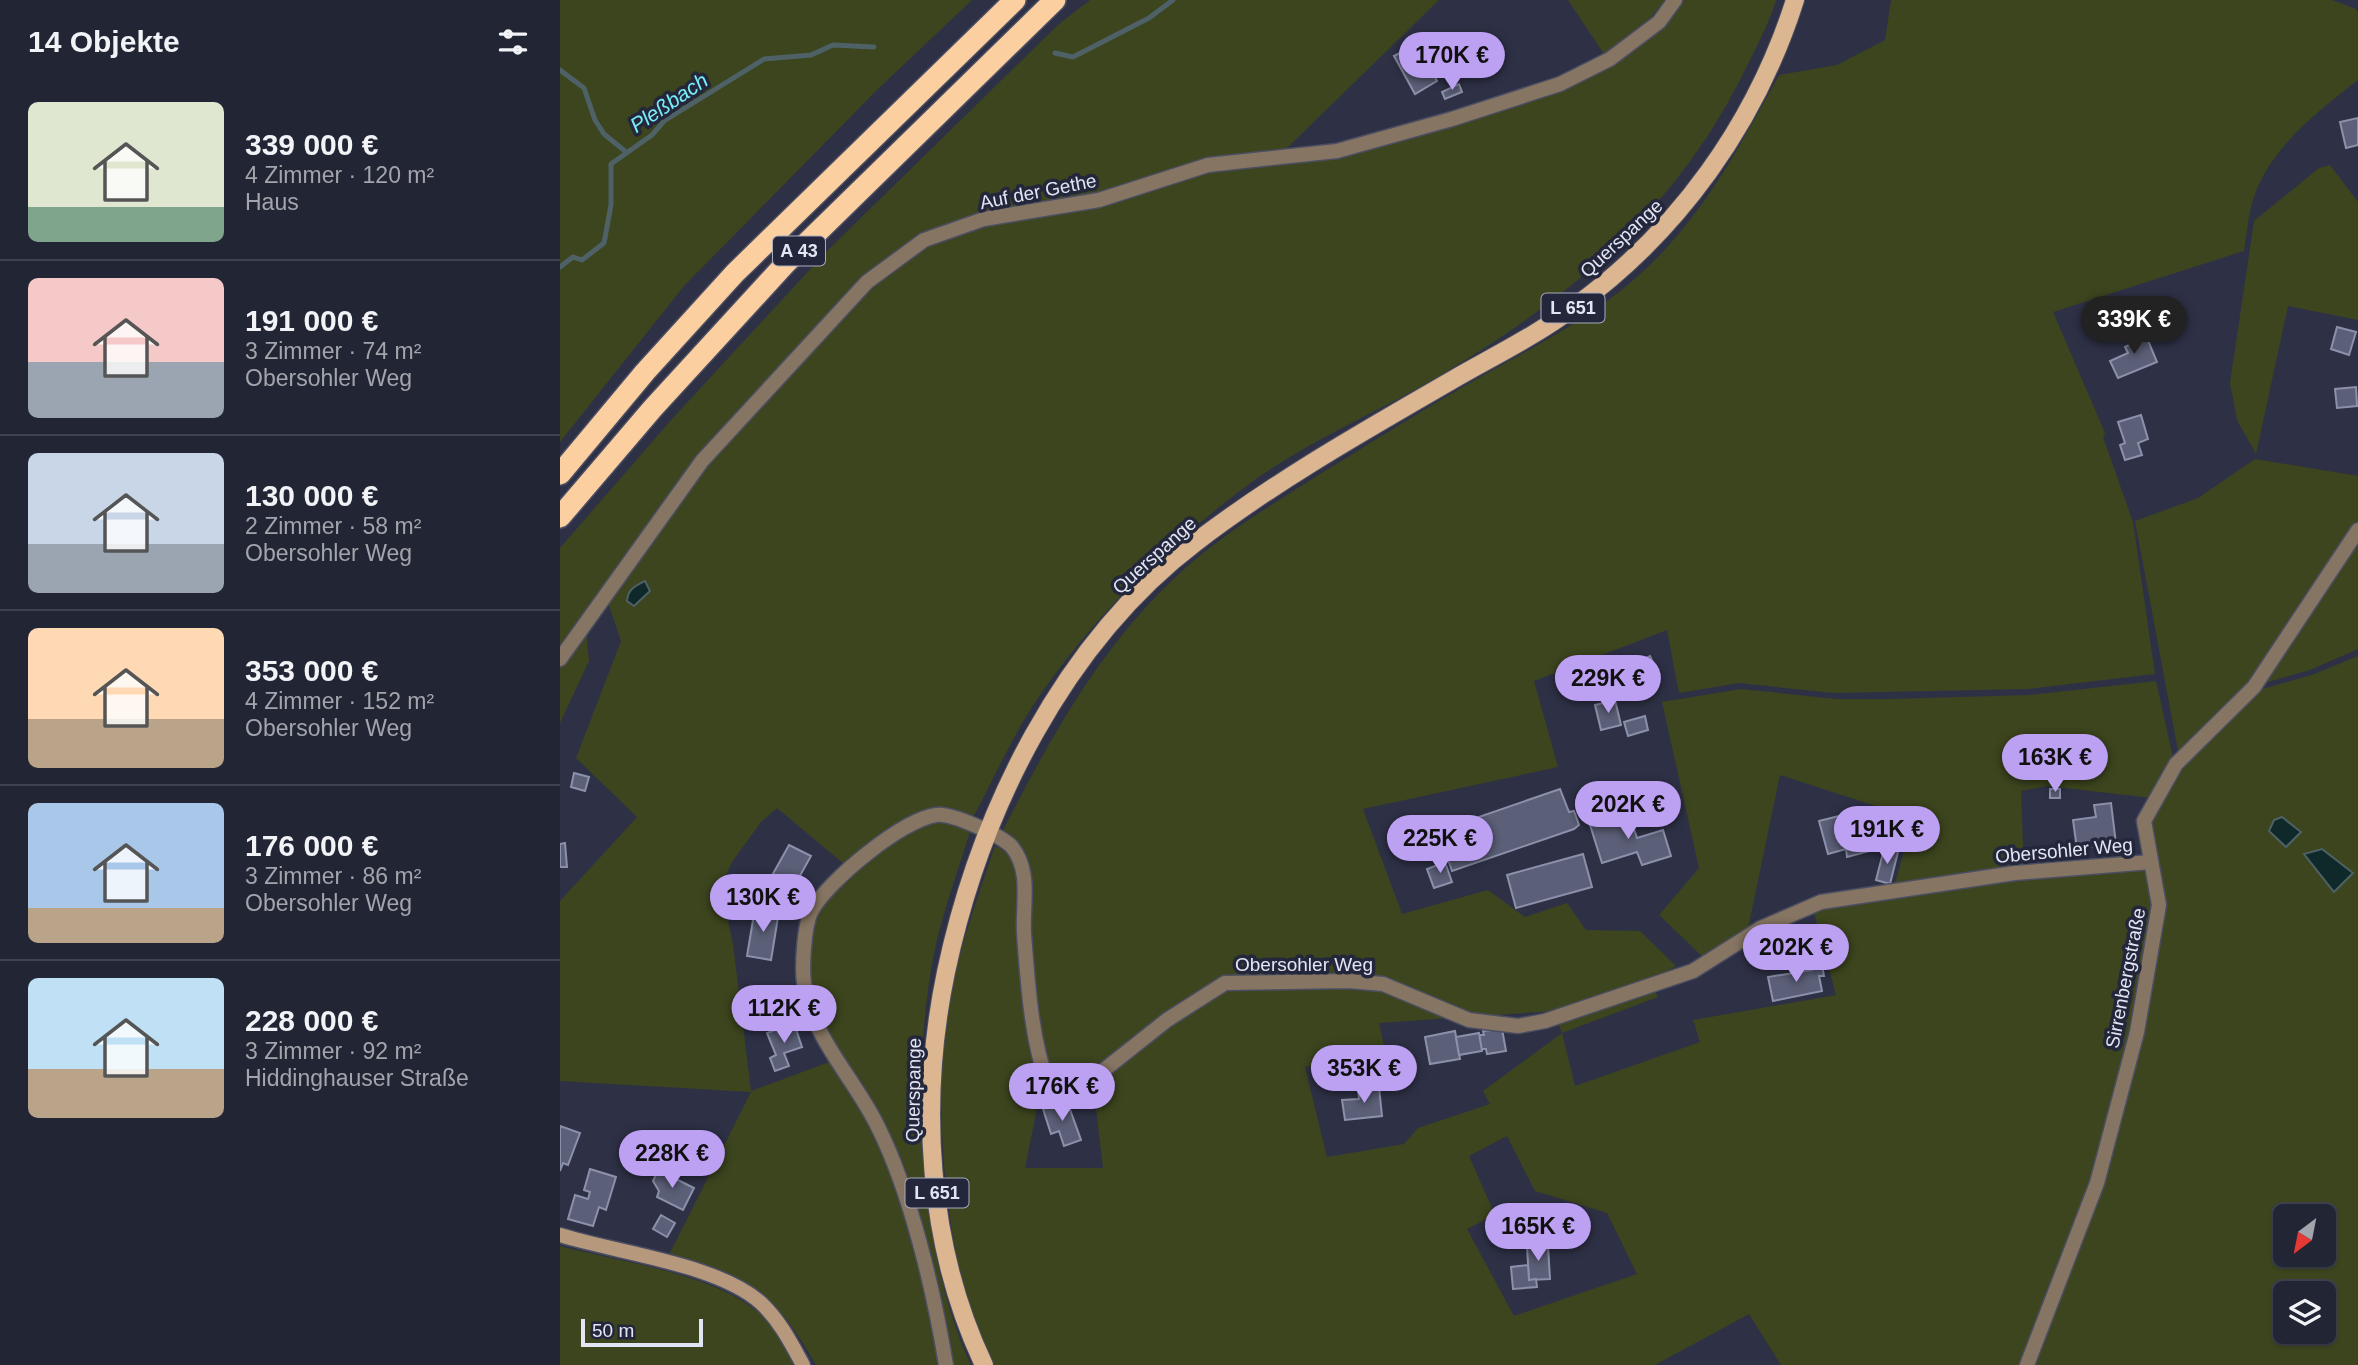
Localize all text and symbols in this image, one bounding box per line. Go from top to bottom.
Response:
icon: filters [494,23,532,61]
text: 14 Objekte [28,25,180,58]
pin: 170K € [1395,32,1509,92]
text: 170K € [1415,42,1489,68]
water label: Pleßbach [626,68,712,137]
text: 339 000 € [245,128,378,161]
icon: home [84,130,168,214]
text: 4 Zimmer · 120 m² [245,162,434,188]
street label: Auf der Gethe [978,170,1098,213]
text: Haus [245,189,299,215]
street label: Querspange [1576,195,1667,282]
road number: A 43 [773,236,825,265]
road number: L 651 [1542,294,1604,322]
pin: 339K € [2077,296,2191,356]
text: 191 000 € [245,304,378,337]
icon: home [84,306,168,390]
text: 339K € [2097,306,2171,332]
text: 3 Zimmer · 74 m² [245,338,421,364]
text: Obersohler Weg [245,365,412,391]
text: 130 000 € [245,479,378,512]
icon: home [84,481,168,565]
text: 2 Zimmer · 58 m² [245,513,421,539]
street label: Querspange [1108,513,1200,598]
text: Obersohler Weg [245,540,412,566]
text: 353 000 € [245,654,378,687]
icon: home [84,656,168,740]
pin: 229K € [1551,656,1665,715]
text: 229K € [1571,665,1645,691]
text: 4 Zimmer · 152 m² [245,688,434,714]
text: Obersohler Weg [245,715,412,741]
pin: 163K € [1998,734,2112,794]
text: 163K € [2018,744,2092,770]
pin: 202K € [1571,782,1685,841]
text: 202K € [1591,791,1665,817]
pin: 191K € [1830,806,1944,866]
pin: 225K € [1383,816,1497,875]
text: 191K € [1850,816,1924,842]
text: 225K € [1403,825,1477,851]
text: 176 000 € [245,829,378,862]
icon: home [84,831,168,915]
street label: Obersohler Weg [1994,834,2134,867]
text: 3 Zimmer · 86 m² [245,863,421,889]
pin: 130K € [706,874,820,934]
text: 130K € [726,884,800,910]
text: Obersohler Weg [245,890,412,916]
street label: Sirrenbergstraße [2102,906,2149,1050]
pin: 202K € [1739,925,1853,984]
text: 202K € [1759,934,1833,960]
street label: Obersohler Weg [1235,954,1373,975]
pin: 112K € [727,986,841,1045]
text: 112K € [748,995,820,1021]
text: 228 000 € [245,1004,378,1037]
icon: home [84,1006,168,1090]
text: 3 Zimmer · 92 m² [245,1038,421,1064]
street label: Querspange [902,1038,925,1142]
pin: 353K € [1307,1046,1421,1105]
text: 353K € [1327,1055,1401,1081]
pin: 176K € [1005,1064,1119,1123]
text: Hiddinghauser Straße [245,1065,469,1091]
text: 176K € [1025,1073,1099,1099]
pin: 228K € [615,1130,729,1190]
text: 228K € [635,1140,709,1166]
road number: L 651 [906,1178,968,1208]
pin: 165K € [1481,1204,1595,1263]
north arrow [2273,1204,2336,1267]
map controls [2273,1204,2336,1344]
text: 165K € [1501,1213,1575,1239]
button: layers [2273,1281,2336,1344]
scale bar [581,1316,704,1348]
text: 50 m [592,1320,634,1341]

